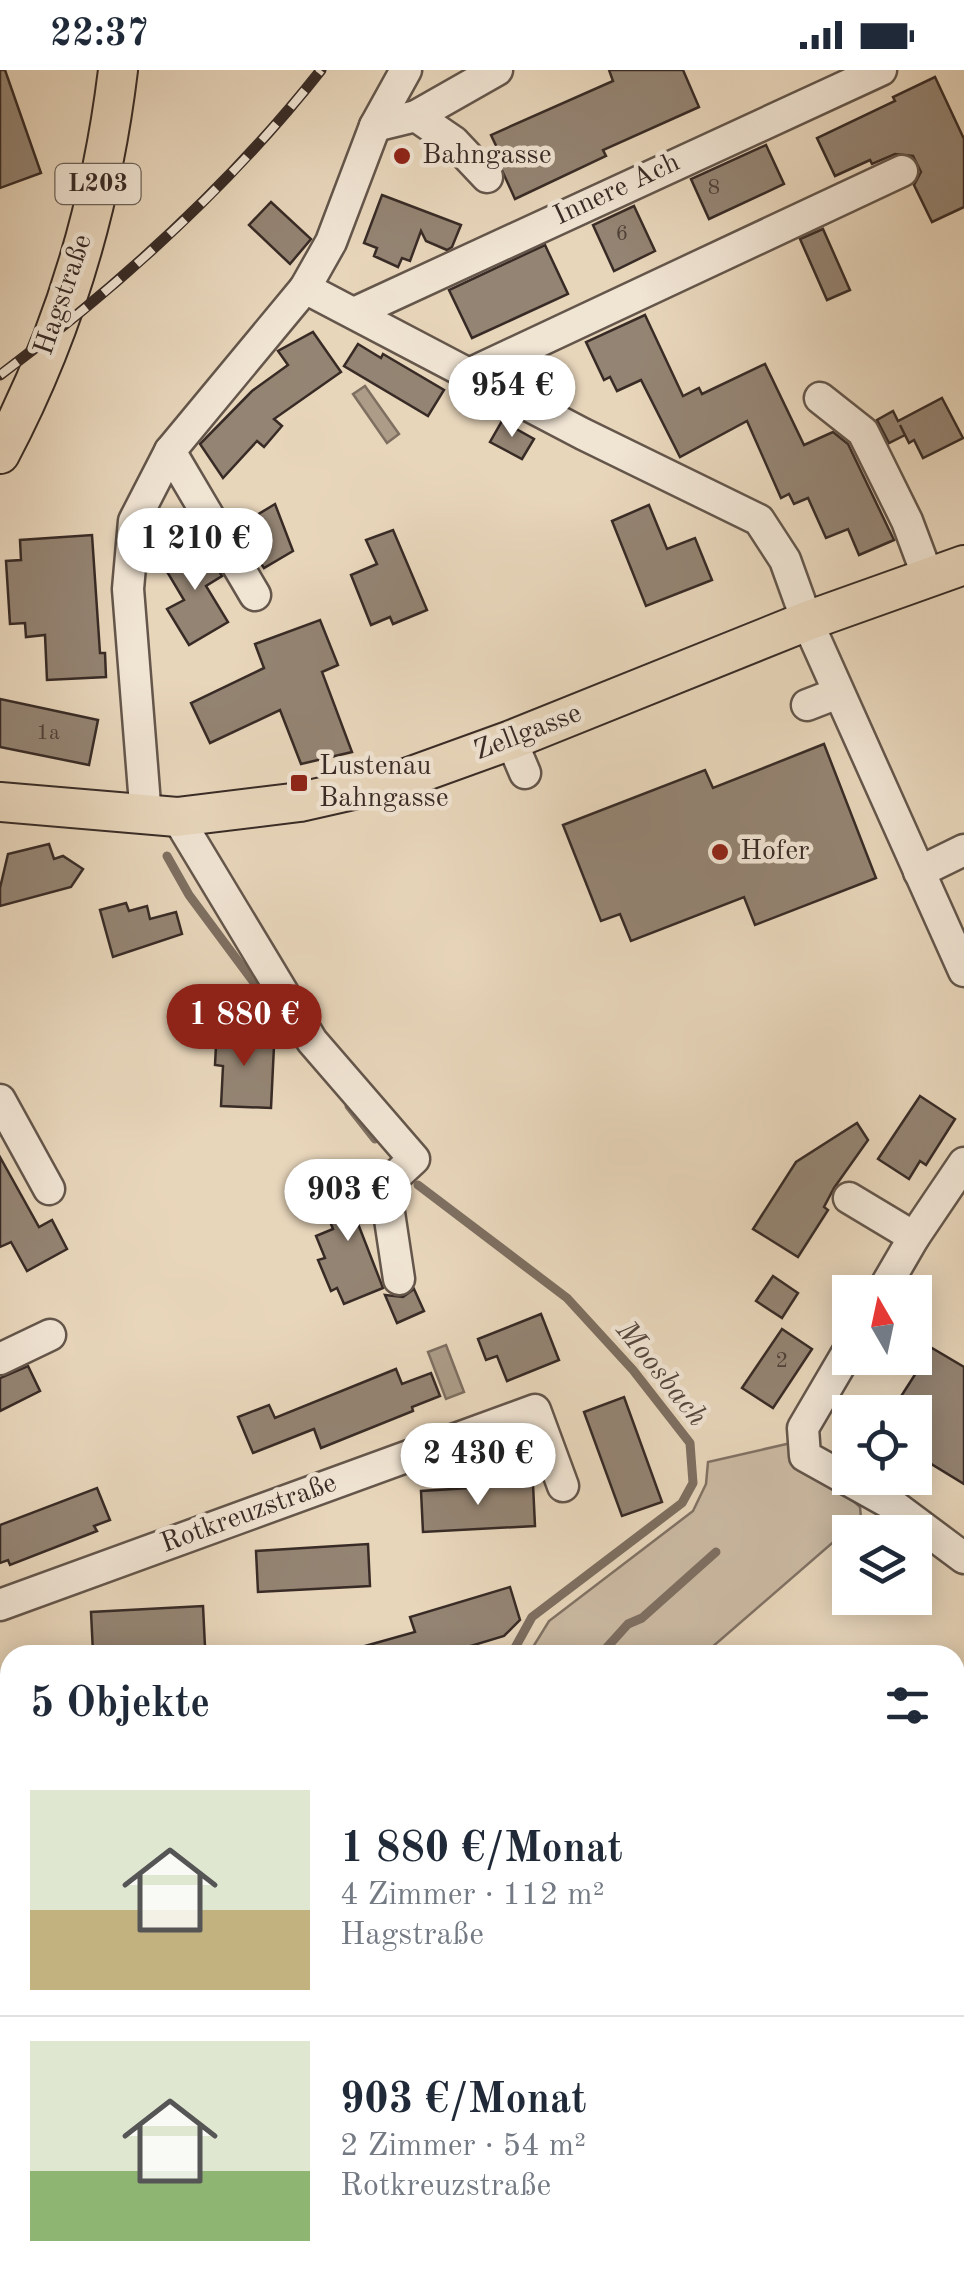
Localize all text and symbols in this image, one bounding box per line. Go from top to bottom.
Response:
text: 22:37 [50,16,149,54]
place label: Bahngasse [422,142,552,170]
marker: Bahngasse [391,145,413,167]
street label: Innere Ach [550,149,684,231]
road number: L203 [56,164,140,204]
house number: 8 [708,177,720,199]
house number: 6 [616,223,628,245]
street label: Hagstraße [30,231,98,359]
pin: 954 € [442,355,582,440]
text: 954 € [470,371,554,403]
pin: 1 210 € [103,508,287,593]
text: 1 210 € [140,524,250,556]
street label: Zellgasse [471,700,585,766]
house number: 1a [36,722,60,744]
place label: Lustenau Bahngasse [319,753,449,813]
marker: Lustenau Bahngasse [288,772,310,794]
place label: Hofer [740,838,810,866]
marker: Hofer [709,841,731,863]
pin: 1 880 € [152,984,336,1069]
text: 1 880 € [189,1000,299,1032]
pin: 903 € [278,1159,418,1244]
text: 903 € [306,1175,390,1207]
north arrow [832,1275,932,1375]
map controls [832,1275,932,1615]
water label: Moosbach [609,1315,712,1432]
house number: 2 [776,1350,788,1372]
button: locate [832,1395,932,1495]
pin: 2 430 € [386,1423,570,1508]
text: 2 430 € [423,1439,533,1471]
street label: Rotkreuzstraße [157,1469,341,1559]
button: layers [832,1515,932,1615]
icon: filters [880,1678,935,1733]
text: 5 Objekte [30,1684,210,1726]
text: 1 880 €/Monat [340,1829,623,1871]
icon: home [110,1830,230,1950]
text: 4 Zimmer · 112 m² [340,1880,605,1912]
text: Hagstraße [340,1920,484,1952]
text: 903 €/Monat [340,2080,587,2122]
icon: home [110,2081,230,2201]
text: 2 Zimmer · 54 m² [340,2131,586,2163]
text: Rotkreuzstraße [340,2171,551,2203]

